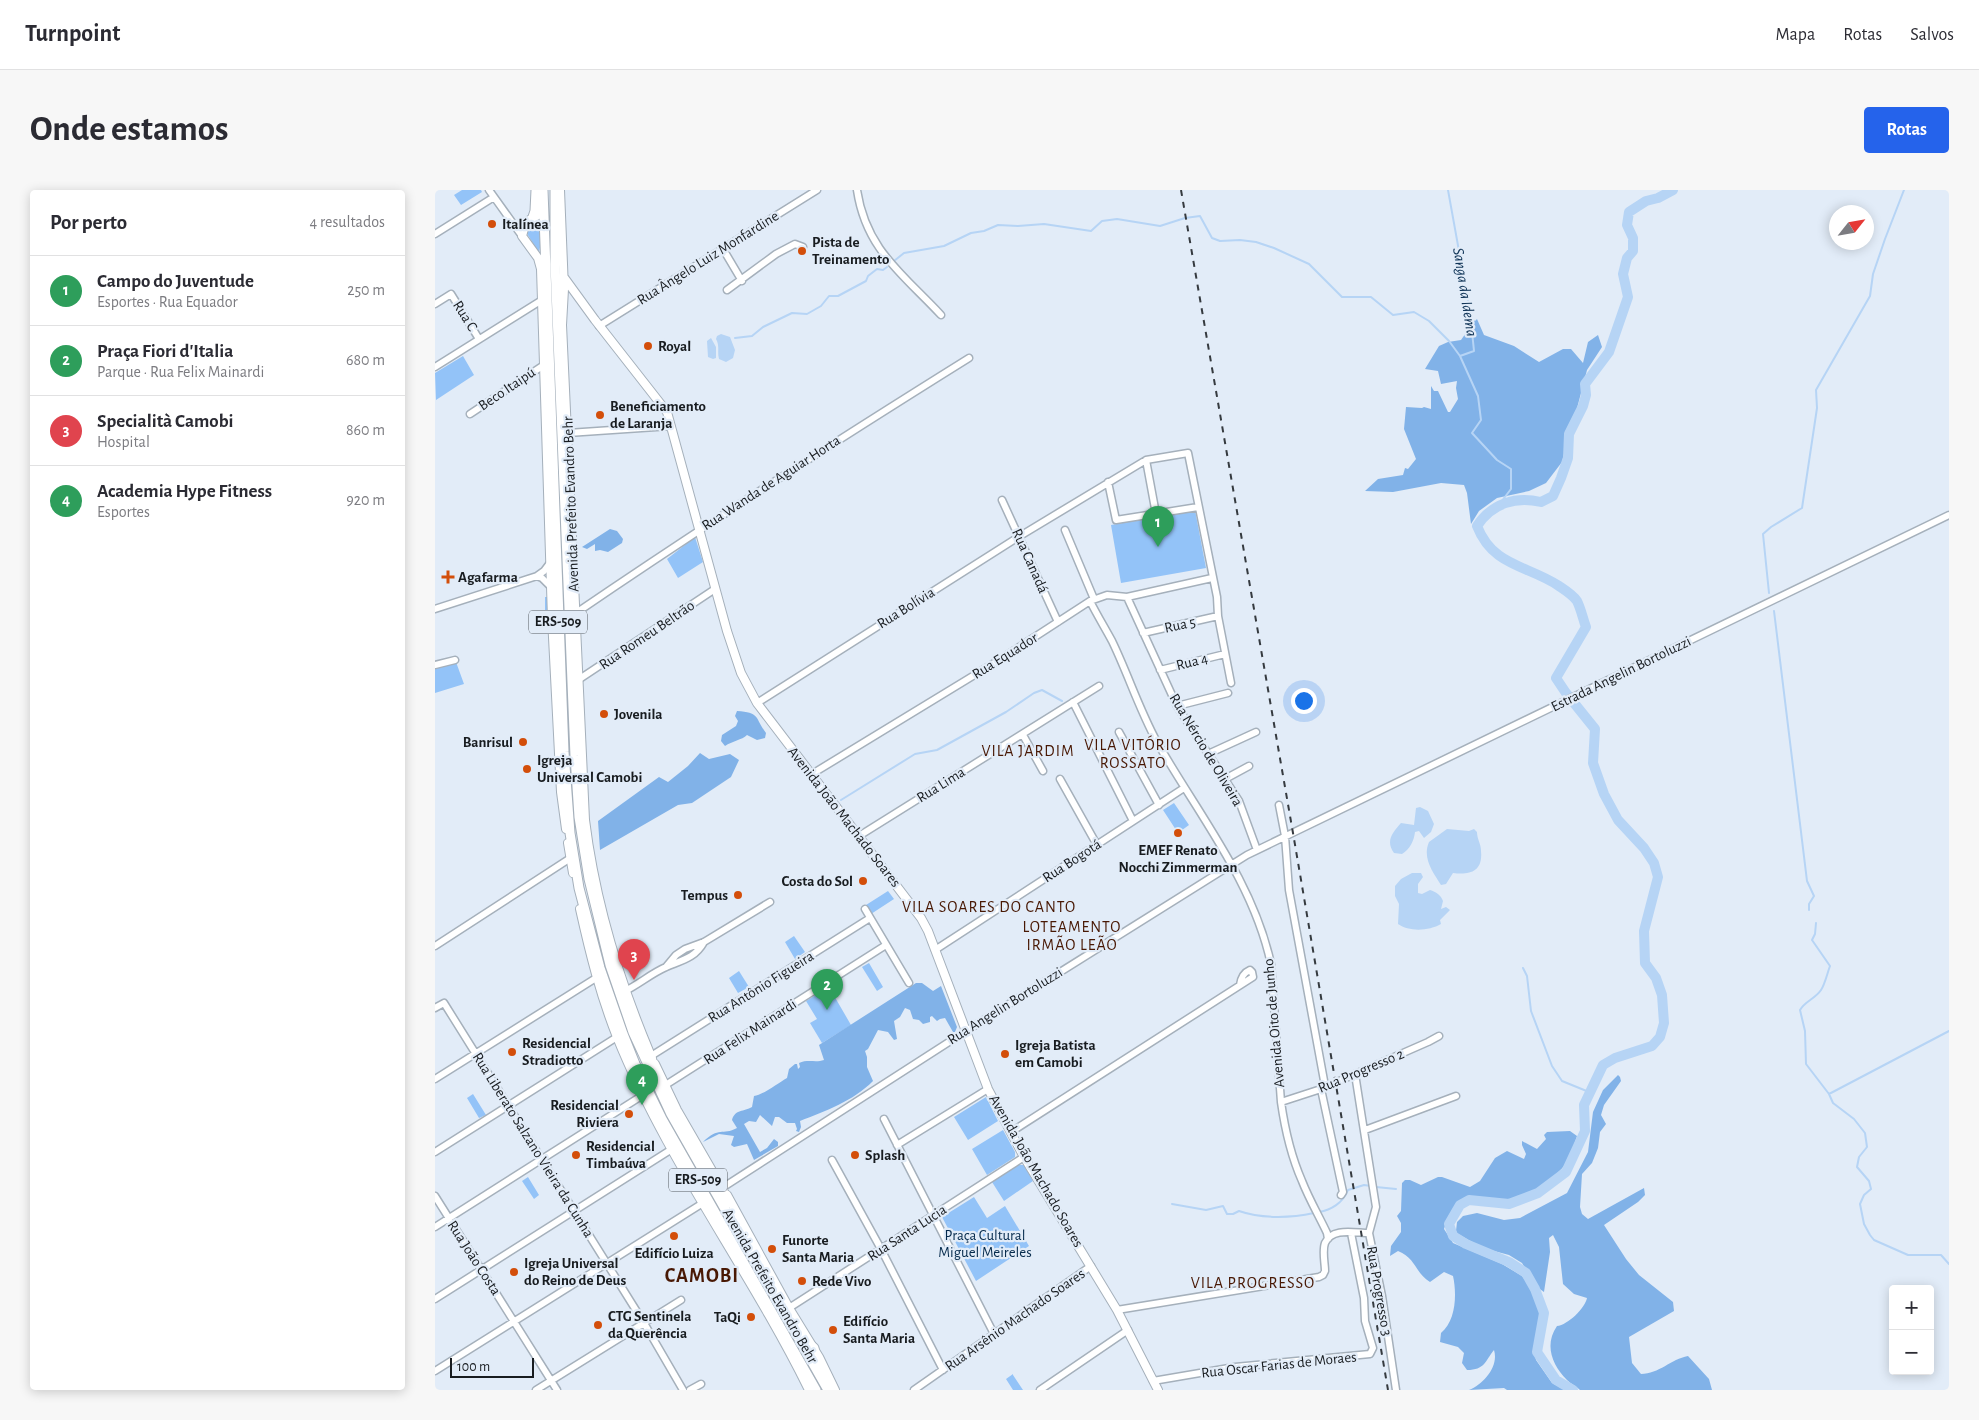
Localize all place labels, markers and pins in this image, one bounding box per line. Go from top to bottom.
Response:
place label: Italínea [502,217,549,232]
marker: Italínea [486,218,498,230]
place label: Pista de Treinamento [812,235,889,267]
marker: Pista de Treinamento [796,245,808,257]
place label: Royal [658,339,691,354]
marker: Royal [642,340,654,352]
place label: Beneficiamento de Laranja [610,399,706,431]
marker: Beneficiamento de Laranja [594,409,606,421]
pin: 1 [1142,506,1174,547]
place label: Agafarma [458,570,518,585]
marker: Agafarma [442,571,454,583]
place label: Jovenila [614,707,663,722]
marker: Jovenila [598,708,610,720]
place label: Banrisul [463,735,513,750]
marker: Banrisul [517,736,529,748]
place label: Igreja Universal Camobi [537,753,642,785]
marker: Igreja Universal Camobi [521,763,533,775]
marker: EMEF Renato Nocchi Zimmerman [1172,827,1184,839]
place label: EMEF Renato Nocchi Zimmerman [1119,843,1238,875]
place label: Costa do Sol [782,874,853,889]
marker: Costa do Sol [857,875,869,887]
place label: Tempus [681,888,728,903]
marker: Tempus [732,889,744,901]
pin: 3 [618,939,650,980]
pin: 2 [811,969,843,1010]
place label: Residencial Stradiotto [522,1036,591,1068]
place label: Igreja Batista em Camobi [1015,1038,1096,1070]
marker: Residencial Stradiotto [506,1046,518,1058]
marker: Igreja Batista em Camobi [999,1048,1011,1060]
pin: 4 [626,1064,658,1105]
place label: Residencial Riviera [550,1098,619,1130]
marker: Residencial Riviera [623,1108,635,1120]
place label: Residencial Timbaúva [586,1139,655,1171]
place label: Splash [865,1148,905,1163]
marker: Residencial Timbaúva [570,1149,582,1161]
marker: Splash [849,1149,861,1161]
marker: Edifício Luiza [668,1230,680,1242]
place label: Funorte Santa Maria [782,1233,854,1265]
marker: Funorte Santa Maria [766,1243,778,1255]
place label: Edifício Luiza [634,1246,714,1261]
place label: Igreja Universal do Reino de Deus [524,1256,626,1288]
marker: Igreja Universal do Reino de Deus [508,1266,520,1278]
place label: Rede Vivo [812,1274,871,1289]
marker: Rede Vivo [796,1275,808,1287]
place label: CTG Sentinela da Querência [608,1309,691,1341]
place label: TaQi [714,1310,741,1325]
marker: TaQi [745,1311,757,1323]
place label: Edifício Santa Maria [843,1314,915,1346]
marker: CTG Sentinela da Querência [592,1319,604,1331]
marker: Edifício Santa Maria [827,1324,839,1336]

